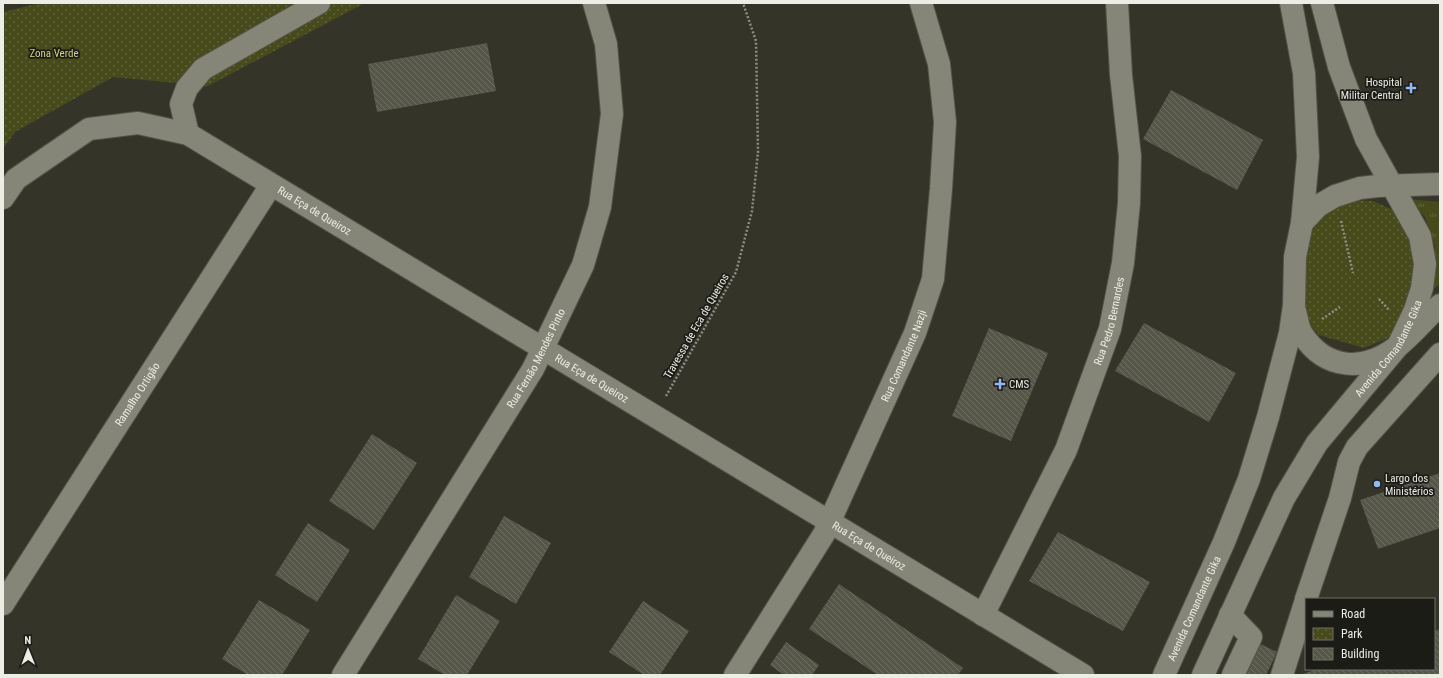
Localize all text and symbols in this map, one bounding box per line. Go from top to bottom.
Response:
park label: Zona Verde [29,47,79,60]
place label: Hospital Militar Central [1341,76,1402,102]
marker: Hospital Militar Central [1405,82,1417,94]
street label: Rua Eça de Queiroz [275,184,354,238]
street label: Travessa de Eca de Queiros [661,271,732,381]
street label: Rua Pedro Bernardes [1091,276,1127,367]
street label: Avenida Comandante Gika [1352,299,1425,400]
street label: Rua Fernão Mendes Pinto [504,306,568,411]
street label: Rua Comandante Nazji [879,308,929,404]
street label: Rua Eça de Queiroz [552,351,631,406]
street label: Ramalho Ortigão [112,360,163,429]
marker: CMS [994,378,1006,390]
place label: CMS [1009,378,1030,391]
place label: Largo dos Ministérios [1385,472,1434,498]
marker: Largo dos Ministérios [1372,479,1382,489]
street label: Rua Eça de Queiroz [830,519,908,573]
street label: Avenida Comandante Gika [1165,554,1224,663]
legend [1305,598,1435,670]
text: Road [1341,607,1365,621]
text: Park [1341,627,1363,641]
north arrow [8,630,48,670]
text: N [24,634,32,647]
text: Building [1341,647,1379,661]

